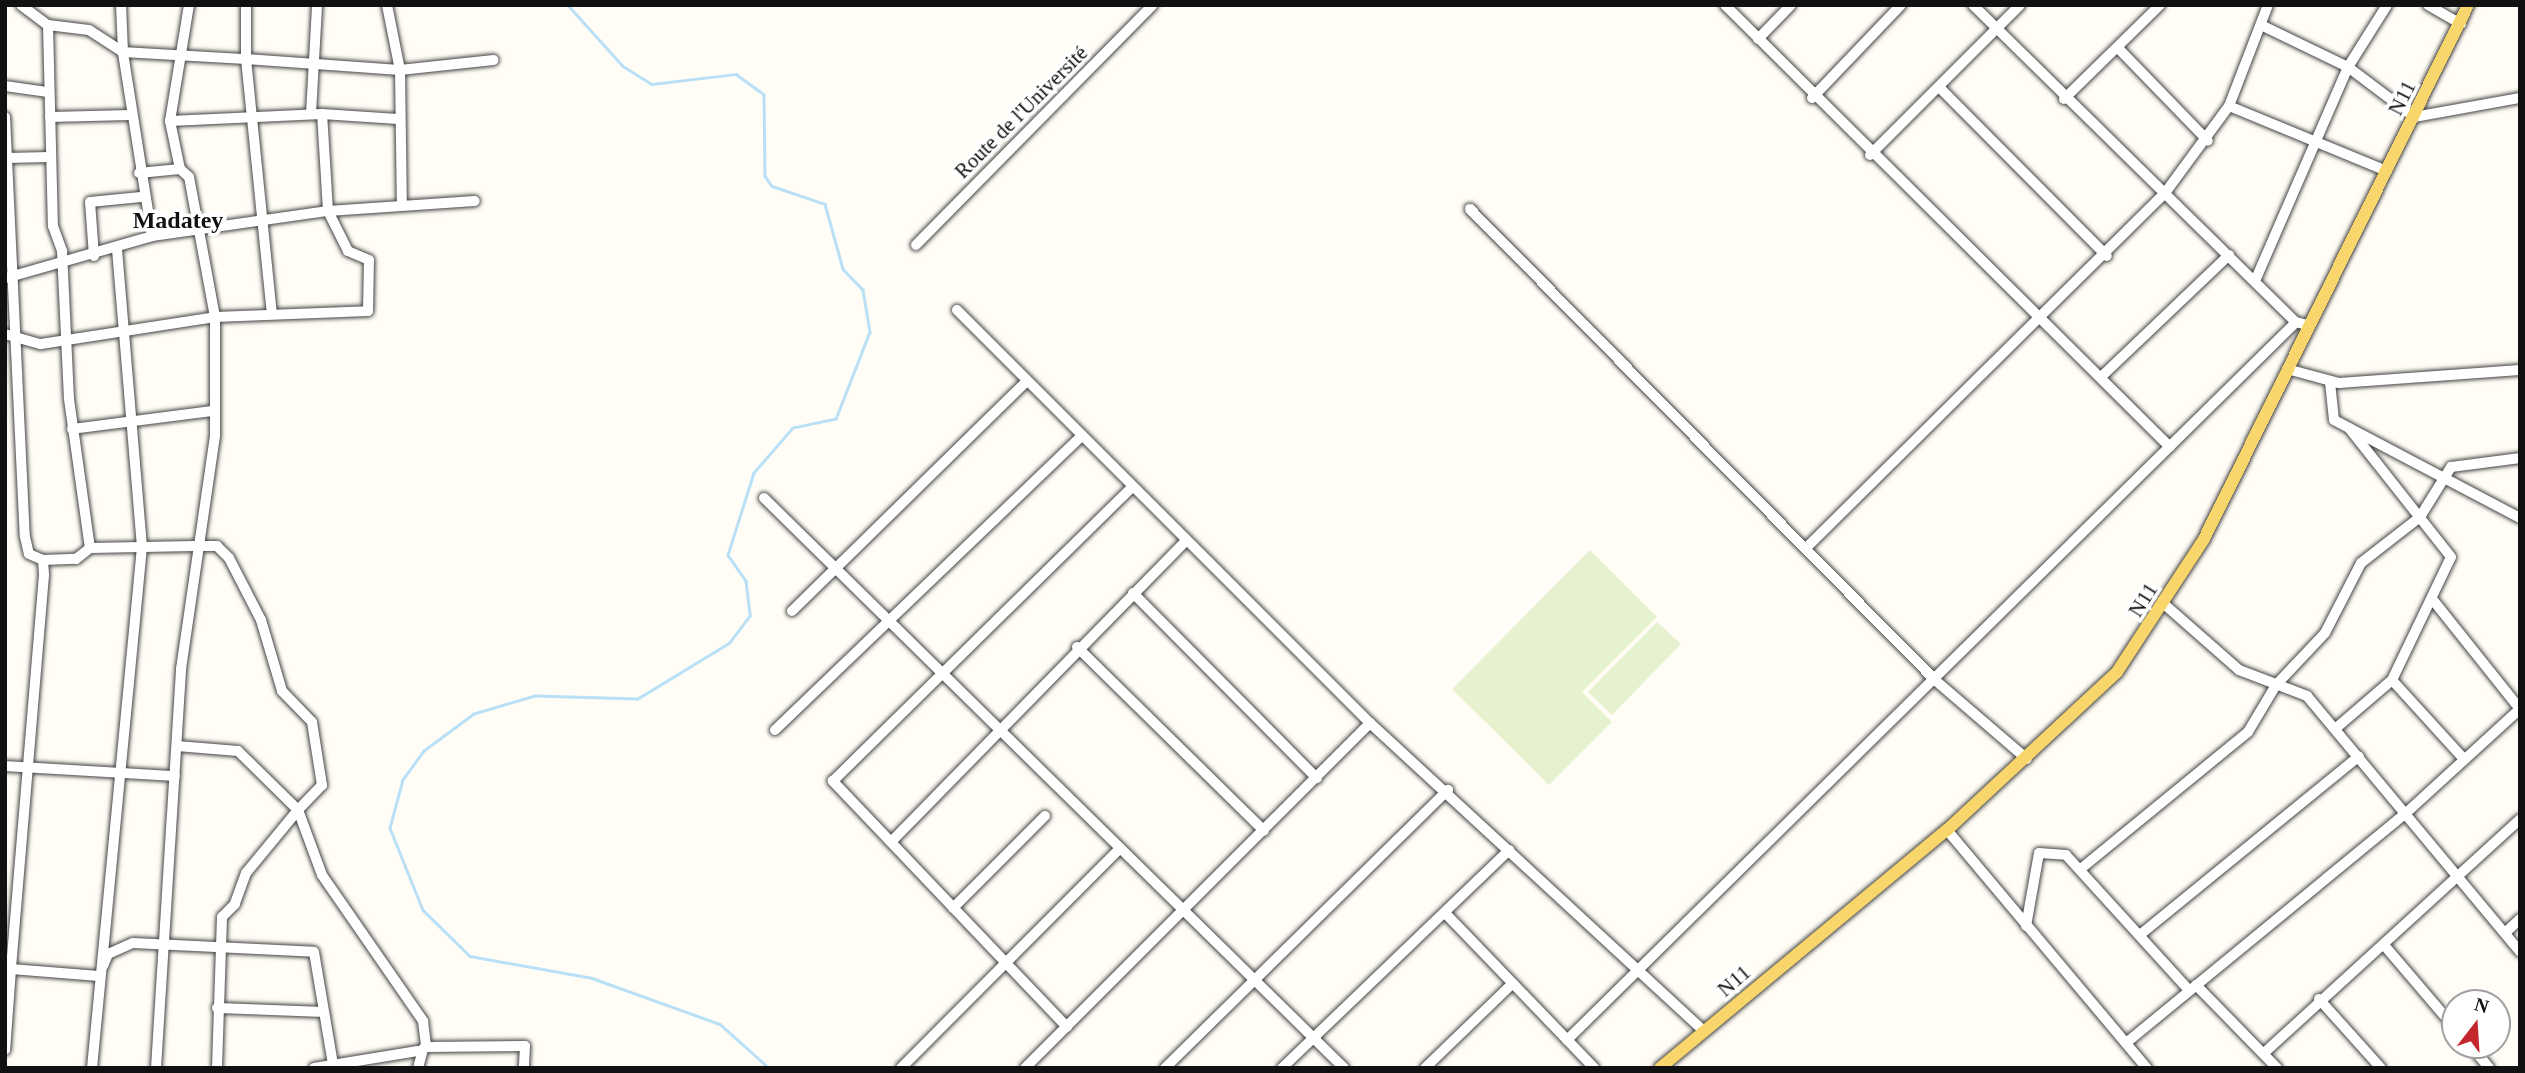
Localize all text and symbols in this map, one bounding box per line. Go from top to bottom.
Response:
street label: Route de l'Université [949,40,1093,184]
street label: N11 [2383,77,2421,119]
district label: Madatey [133,207,223,235]
street label: N11 [2123,578,2163,622]
street label: N11 [1712,960,1756,1002]
north arrow [2441,989,2511,1059]
text: N [2472,993,2491,1017]

